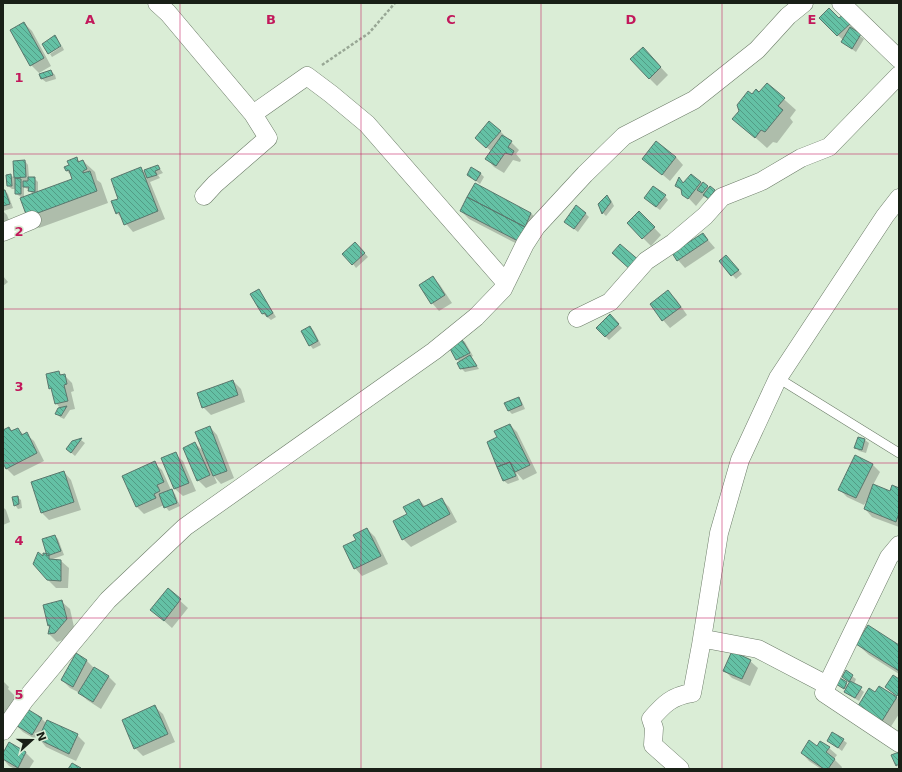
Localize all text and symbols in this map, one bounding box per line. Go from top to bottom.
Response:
text: A [85,12,95,27]
text: B [266,12,276,27]
text: C [446,12,456,27]
text: D [626,12,637,27]
text: E [808,12,816,27]
text: 1 [14,70,24,85]
text: 2 [14,224,24,239]
text: 3 [14,379,24,394]
text: 4 [14,533,24,548]
text: 5 [14,687,24,702]
north arrow [12,720,52,760]
text: N [33,730,49,743]

